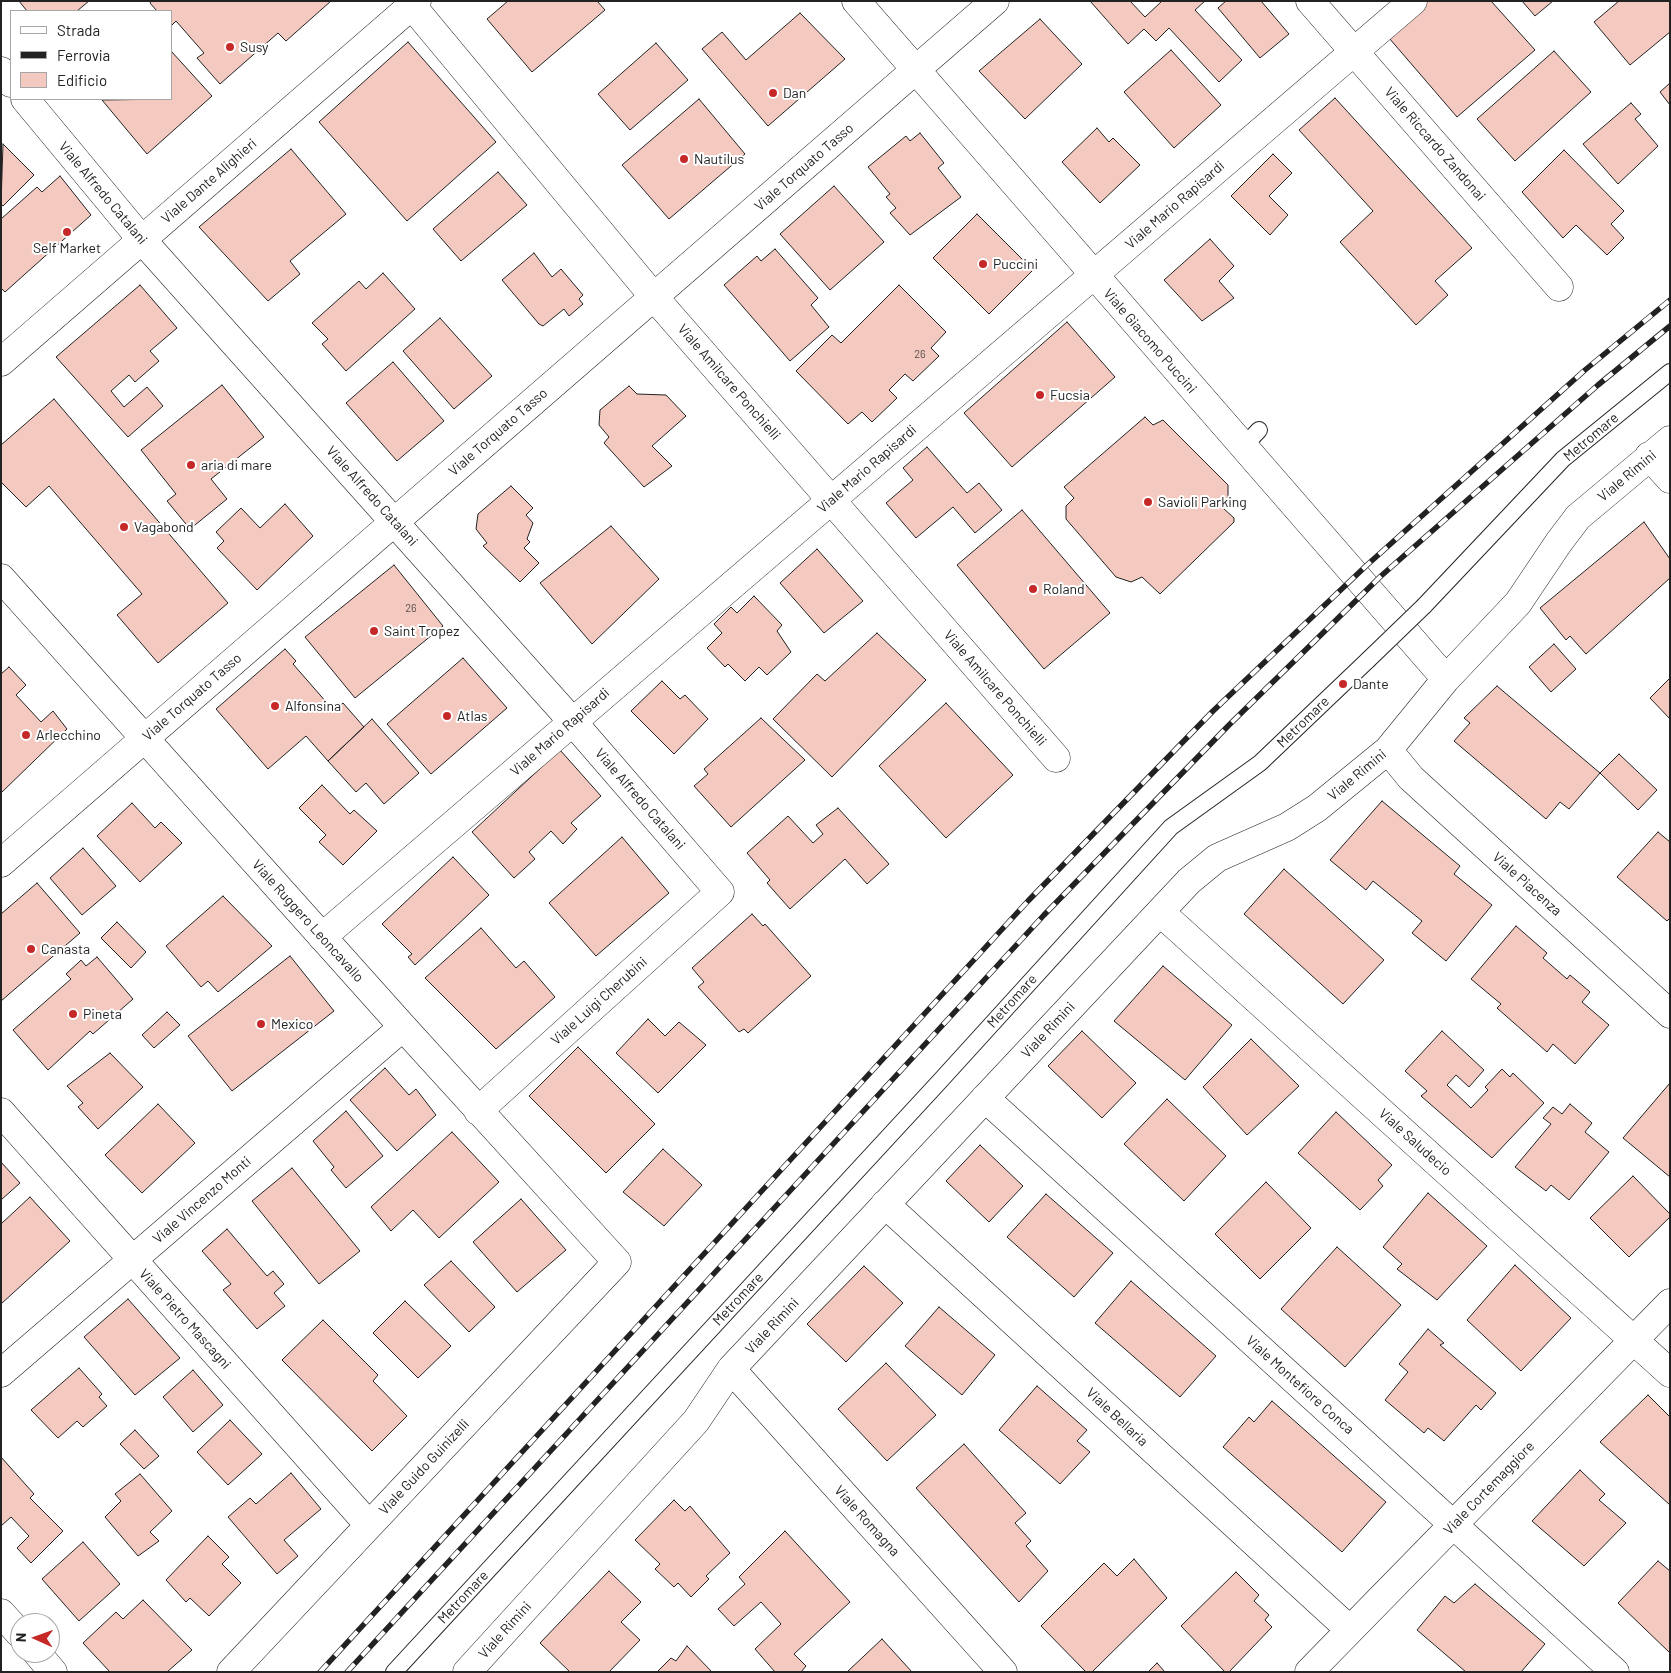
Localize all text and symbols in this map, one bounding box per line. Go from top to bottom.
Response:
legend [10,10,172,100]
text: Strada [57,21,100,39]
place label: Susy [240,39,268,55]
marker: Susy [224,41,236,53]
text: Ferrovia [57,46,110,64]
text: Edificio [57,71,107,89]
street label: Viale Riccardo Zandonai [1381,84,1489,204]
place label: Dan [783,85,806,101]
marker: Dan [767,87,779,99]
street label: Viale Torquato Tasso [751,120,857,214]
street label: Viale Dante Alighieri [158,135,260,227]
street label: Viale Alfredo Catalani [55,138,151,248]
place label: Nautilus [694,151,744,167]
marker: Nautilus [678,153,690,165]
street label: Viale Mario Rapisardi [1122,157,1228,253]
marker: Self Market [61,226,73,238]
place label: Self Market [33,240,101,256]
place label: Puccini [993,256,1038,272]
marker: Puccini [977,258,989,270]
street label: Viale Giacomo Puccini [1100,285,1200,397]
street label: Viale Amilcare Ponchielli [674,321,784,443]
house number: 26 [914,347,926,361]
street label: Viale Torquato Tasso [445,385,551,479]
place label: Fucsia [1050,387,1090,403]
marker: Fucsia [1034,389,1046,401]
street label: Metromare [1560,409,1622,465]
street label: Viale Mario Rapisardi [814,421,920,517]
street label: Viale Alfredo Catalani [323,442,421,550]
street label: Viale Rimini [1594,447,1660,505]
place label: aria di mare [201,457,272,473]
marker: aria di mare [185,459,197,471]
place label: Savioli Parking [1158,494,1247,510]
marker: Savioli Parking [1142,496,1154,508]
place label: Vagabond [134,519,194,535]
marker: Vagabond [118,521,130,533]
place label: Roland [1043,581,1085,597]
marker: Roland [1027,583,1039,595]
house number: 26 [405,601,417,615]
place label: Saint Tropez [384,623,460,639]
marker: Saint Tropez [368,625,380,637]
street label: Viale Amilcare Ponchielli [940,627,1050,749]
street label: Viale Torquato Tasso [139,650,245,744]
place label: Dante [1353,676,1389,692]
marker: Dante [1337,678,1349,690]
street label: Viale Mario Rapisardi [507,684,613,780]
street label: Metromare [1273,693,1333,751]
place label: Alfonsina [285,698,341,714]
marker: Alfonsina [269,700,281,712]
place label: Atlas [457,708,488,724]
marker: Atlas [441,710,453,722]
place label: Arlecchino [36,727,101,743]
marker: Arlecchino [20,729,32,741]
street label: Viale Alfredo Catalani [591,745,689,853]
street label: Viale Rimini [1324,746,1390,804]
street label: Viale Piacenza [1489,849,1565,919]
street label: Viale Ruggero Leoncavallo [249,856,367,986]
place label: Canasta [41,941,90,957]
marker: Canasta [25,943,37,955]
street label: Viale Luigi Cherubini [547,953,651,1049]
street label: Metromare [984,971,1040,1031]
street label: Viale Rimini [1018,998,1078,1062]
place label: Pineta [83,1006,122,1022]
marker: Pineta [67,1008,79,1020]
place label: Mexico [271,1016,313,1032]
marker: Mexico [255,1018,267,1030]
street label: Viale Saludecio [1375,1105,1455,1179]
street label: Viale Vincenzo Monti [150,1153,254,1247]
street label: Viale Pietro Mascagni [136,1265,234,1373]
street label: Metromare [709,1269,767,1329]
street label: Viale Rimini [742,1294,802,1358]
street label: Viale Montefiore Conca [1243,1332,1357,1438]
street label: Viale Bellaria [1083,1384,1151,1450]
street label: Viale Guido Guinizelli [375,1416,473,1518]
street label: Viale Cortemaggiore [1440,1438,1538,1538]
street label: Viale Romagna [831,1482,903,1560]
street label: Metromare [434,1567,492,1627]
street label: Viale Rimini [475,1598,535,1662]
north arrow [10,1613,60,1663]
text: N [12,1633,29,1642]

